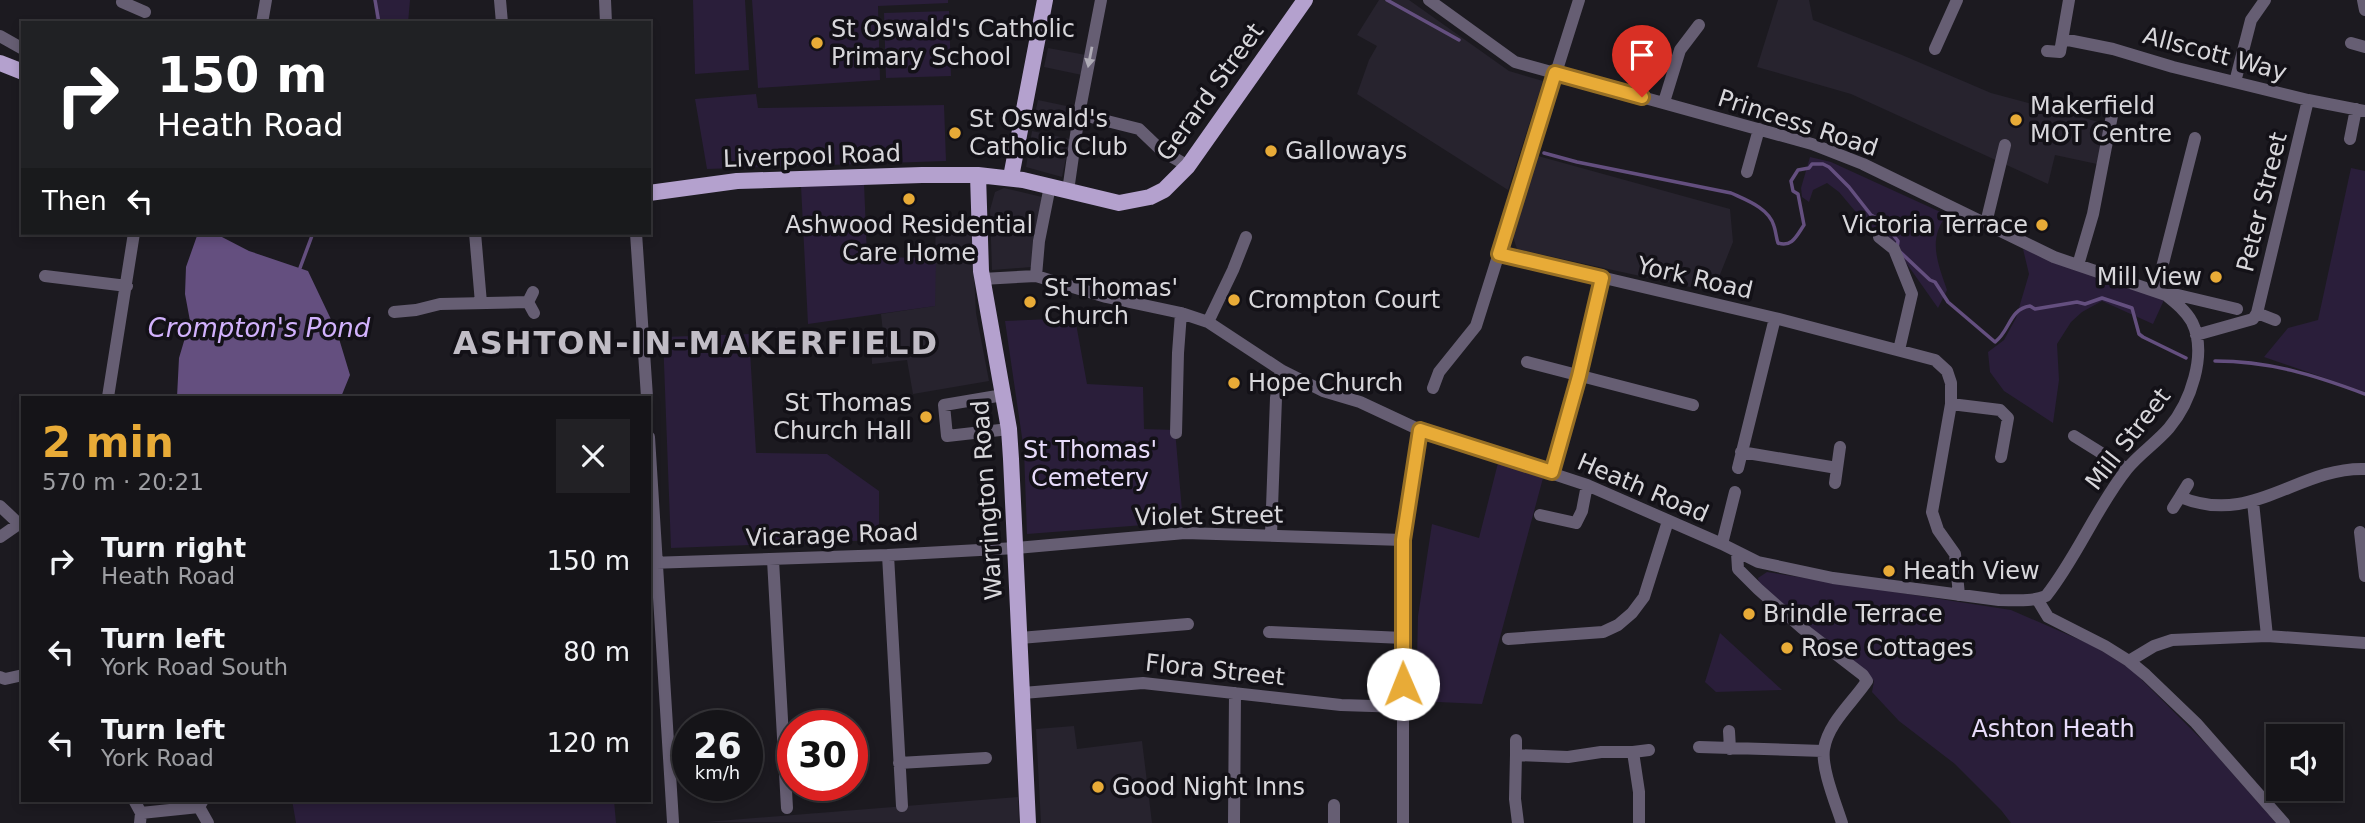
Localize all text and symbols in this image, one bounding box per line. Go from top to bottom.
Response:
place label: St Oswald's Catholic Primary School [831,15,1075,71]
street label: Gerard Street [1151,18,1269,166]
street label: Allscott Way [2140,21,2290,87]
pin [1612,25,1672,97]
marker: St Oswald's Catholic Primary School [809,35,825,51]
icon: arrive [1623,36,1661,74]
one-way arrow [1084,46,1095,68]
text: 150 m [157,47,327,104]
icon: right [42,49,133,140]
street label: Princess Road [1714,84,1882,162]
place label: Makerfield MOT Centre [2030,92,2172,148]
place label: St Oswald's Catholic Club [969,105,1128,161]
text: Heath Road [157,106,344,144]
marker: Makerfield MOT Centre [2008,112,2024,128]
marker: St Oswald's Catholic Club [947,125,963,141]
street label: Peter Street [2231,129,2293,275]
place label: Galloways [1285,137,1407,165]
street label: Liverpool Road [723,139,901,173]
marker: Galloways [1263,143,1279,159]
icon: left [121,182,159,220]
text: Then [42,186,107,216]
marker: Ashwood Residential Care Home [901,191,917,207]
place label: Ashwood Residential Care Home [785,211,1033,267]
place label: Victoria Terrace [1842,211,2028,239]
marker: Victoria Terrace [2034,217,2050,233]
street label: York Road [1633,251,1756,305]
place label: Mill View [2097,263,2202,291]
marker: Mill View [2208,269,2224,285]
place label: St Thomas' Church [1044,274,1178,330]
place label: Crompton Court [1248,286,1440,314]
marker: Crompton Court [1226,292,1242,308]
marker: St Thomas' Church [1022,294,1038,310]
water label: Crompton's Pond [148,313,371,343]
district label: ASHTON-IN-MAKERFIELD [453,324,939,362]
place label: Hope Church [1248,369,1403,397]
marker: Hope Church [1226,375,1242,391]
street label: Mill Street [2080,383,2176,495]
place label: St Thomas Church Hall [773,389,912,445]
street label: Warrington Road [966,399,1008,601]
marker: St Thomas Church Hall [918,409,934,425]
text: 2 min [42,418,174,467]
button: close [556,419,630,493]
park label: St Thomas' Cemetery [1023,436,1157,492]
street label: Heath Road [1573,448,1713,528]
text: 570 m · 20:21 [42,469,204,495]
street label: Violet Street [1134,501,1284,531]
street label: Vicarage Road [745,518,919,552]
text: Turn right [101,533,246,563]
icon: right [42,542,80,580]
text: 150 m [547,546,630,576]
place label: Heath View [1903,557,2040,585]
text: Heath Road [101,563,235,589]
marker: Heath View [1881,563,1897,579]
place label: Brindle Terrace [1763,600,1943,628]
marker: Brindle Terrace [1741,606,1757,622]
text: Turn left [101,624,225,654]
icon: left [42,633,80,671]
place label: Rose Cottages [1801,634,1974,662]
text: 80 m [563,637,630,667]
marker: Rose Cottages [1779,640,1795,656]
position arrow [1366,647,1440,721]
street label: Flora Street [1144,649,1286,691]
text: York Road South [101,654,288,680]
speed limit sign: 30 [777,710,868,801]
text: Turn left [101,715,225,745]
park label: Ashton Heath [1971,715,2135,743]
icon: left [42,724,80,762]
map controls [2266,724,2343,801]
button: sound [2266,724,2343,801]
text: 26 [693,726,742,766]
text: 120 m [547,728,630,758]
text: York Road [101,745,214,771]
text: km/h [695,762,740,783]
place label: Good Night Inns [1112,773,1305,801]
marker: Good Night Inns [1090,779,1106,795]

